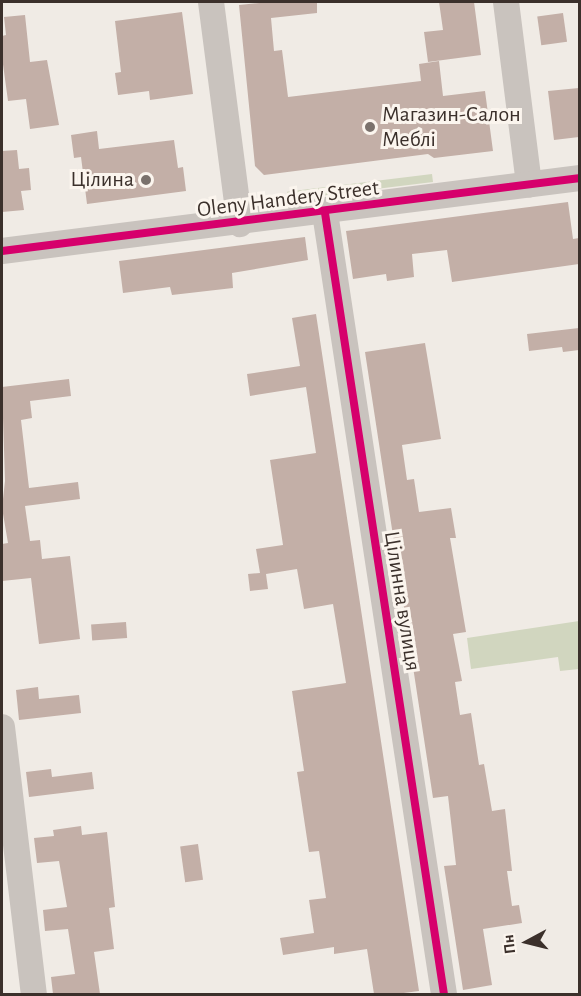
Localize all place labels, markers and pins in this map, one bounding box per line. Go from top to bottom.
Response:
place label: Магазин-Салон Меблі [382,101,521,152]
marker: Магазин-Салон Меблі [363,120,377,134]
place label: Цілина [70,167,134,193]
marker: Цілина [139,173,153,187]

